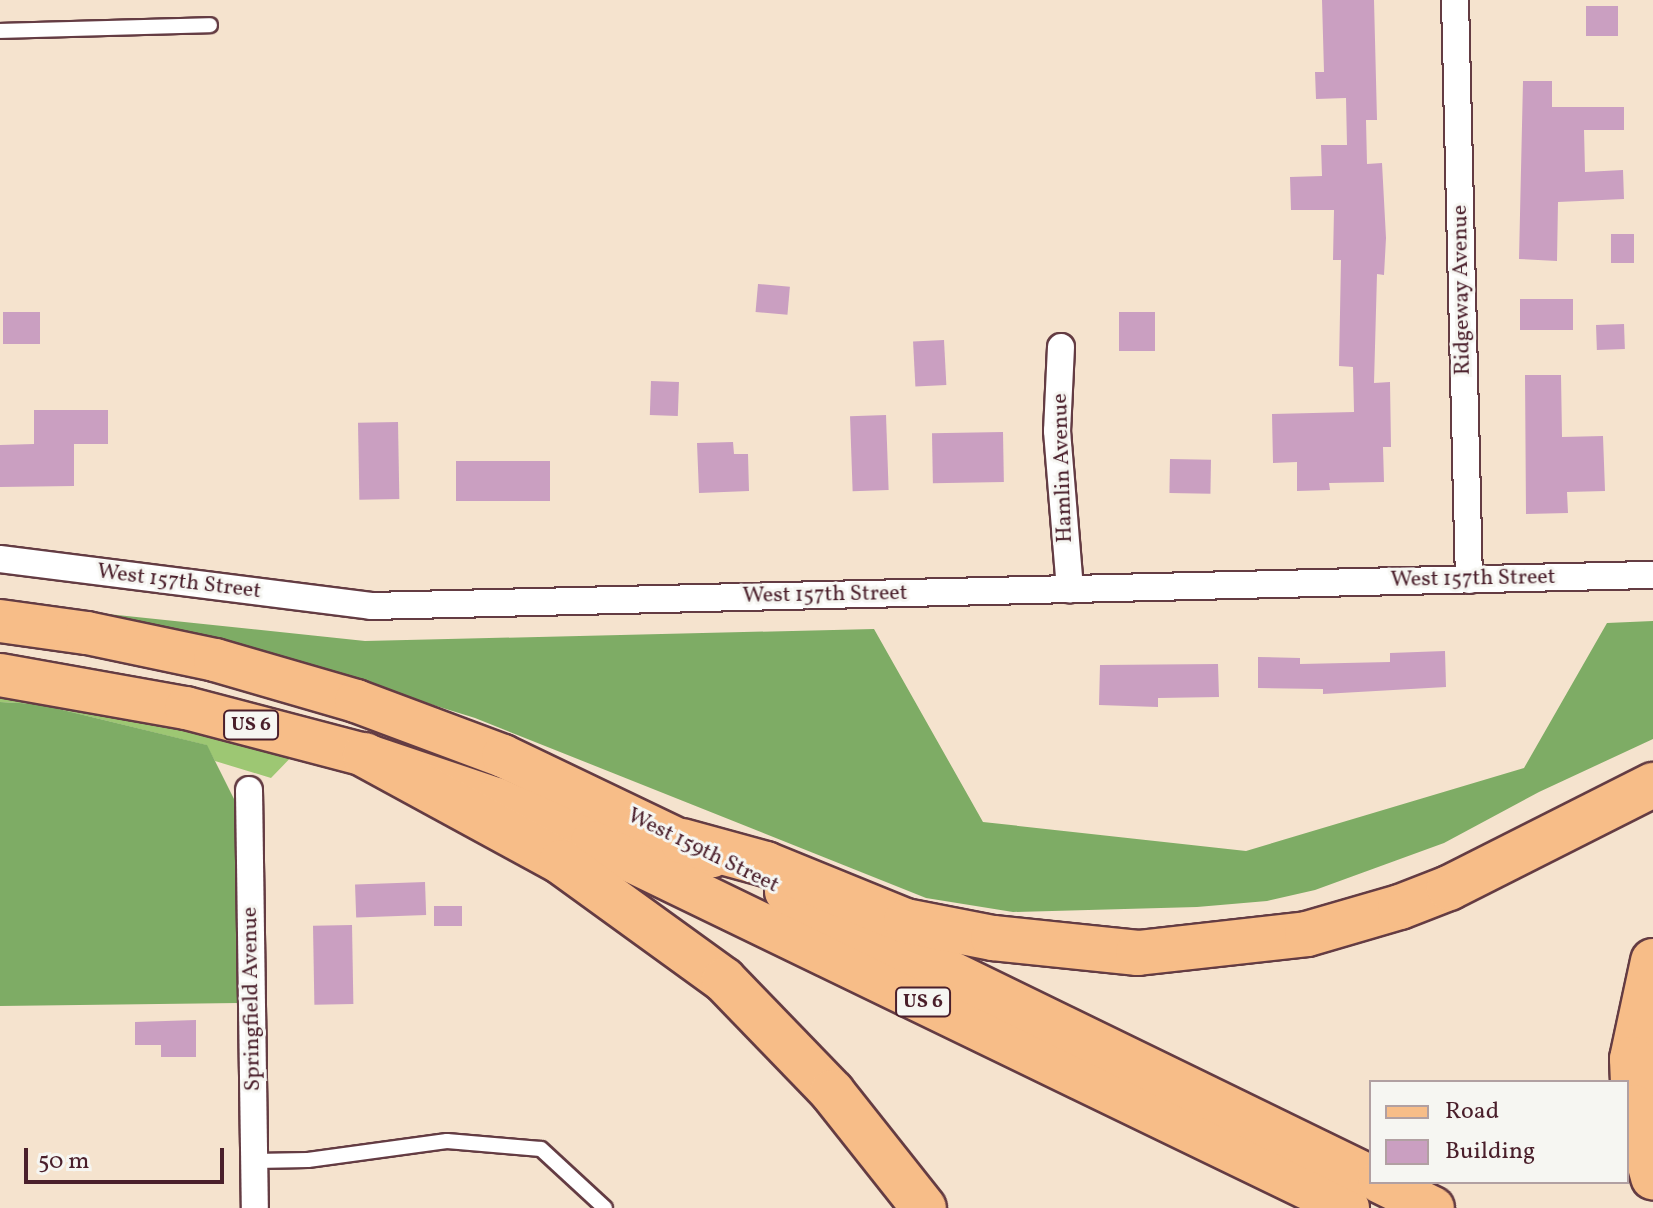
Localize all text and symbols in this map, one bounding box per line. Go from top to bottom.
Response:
street label: Ridgeway Avenue [1447,204,1477,376]
street label: Hamlin Avenue [1047,393,1079,543]
street label: West 157th Street [96,559,262,605]
street label: West 157th Street [1390,564,1556,594]
street label: West 157th Street [742,580,908,610]
road number: US 6 [223,709,279,741]
street label: West 159th Street [623,803,783,899]
street label: Springfield Avenue [237,907,267,1091]
road number: US 6 [895,986,951,1018]
legend [1369,1080,1629,1184]
text: Road [1445,1095,1499,1129]
scale bar [28,1132,228,1182]
text: Building [1445,1135,1535,1169]
text: 50 m [38,1145,90,1179]

